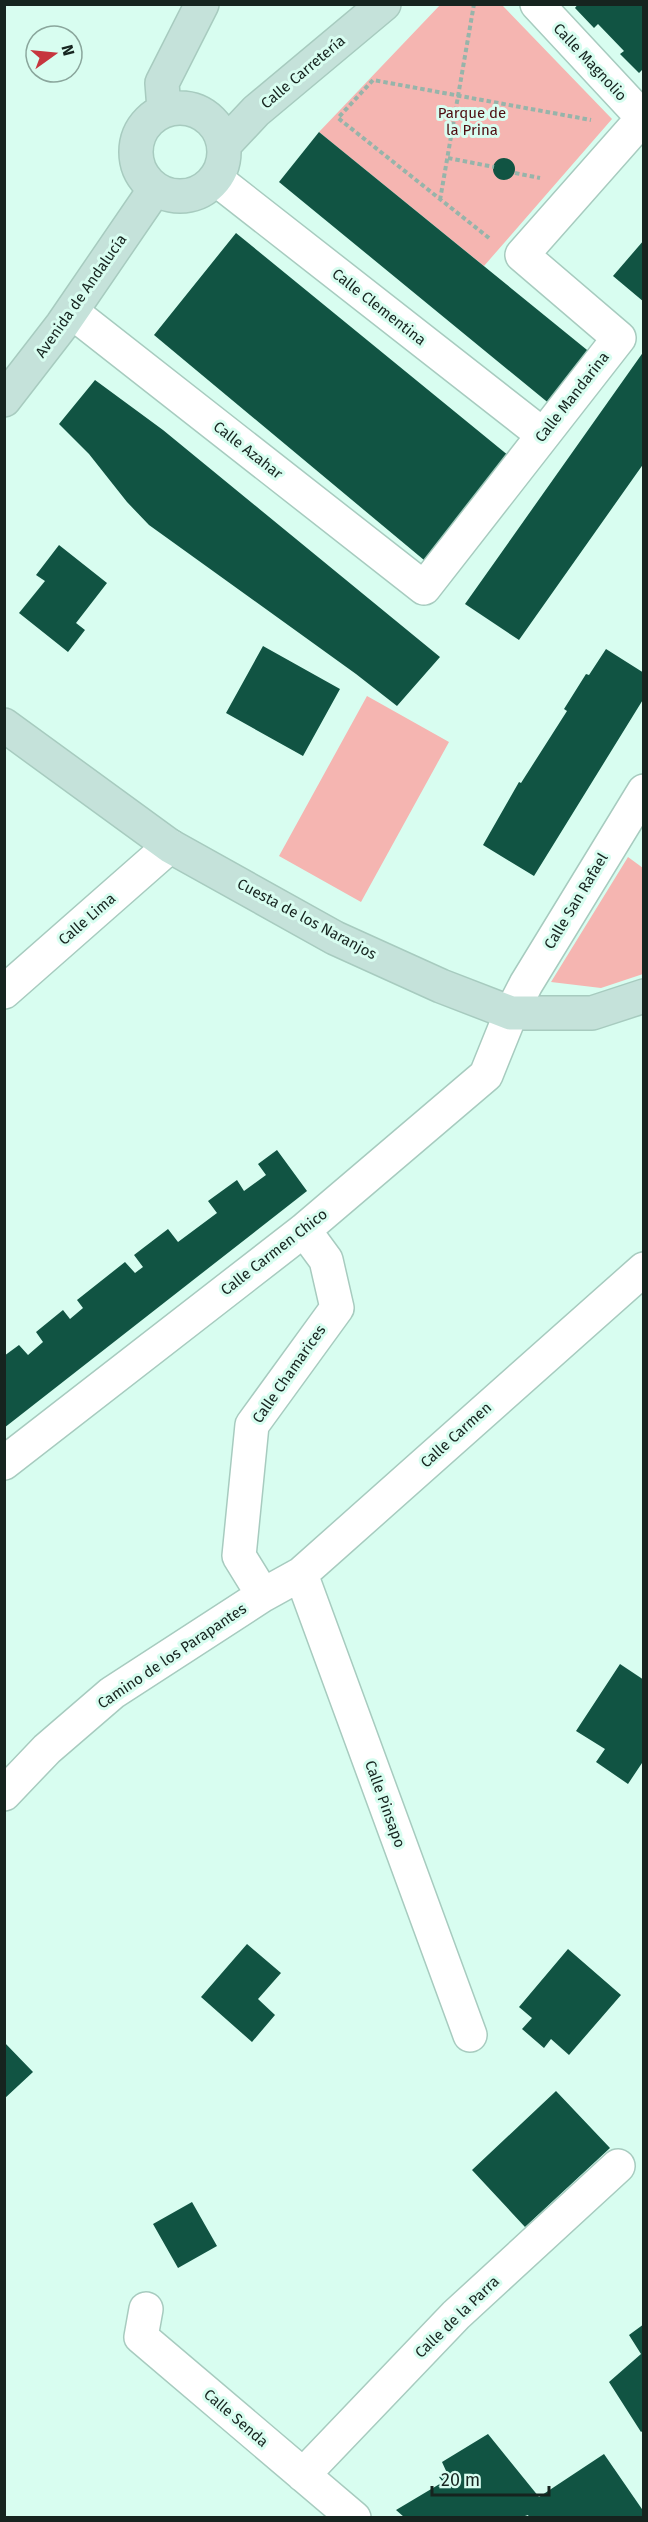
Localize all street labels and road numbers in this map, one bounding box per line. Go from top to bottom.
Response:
street label: Calle Magnolio [549,19,631,105]
street label: Calle Carretería [257,32,349,112]
street label: Avenida de Andalucía [32,231,130,361]
street label: Calle Clementina [328,265,430,349]
street label: Calle Mandarina [531,348,613,446]
street label: Calle Azahar [210,417,286,483]
street label: Calle San Rafael [540,849,612,952]
street label: Cuesta de los Naranjos [234,875,380,963]
street label: Calle Lima [55,889,119,949]
street label: Calle Carmen Chico [217,1205,331,1299]
street label: Calle Chamarices [249,1322,329,1426]
street label: Calle Carmen [417,1398,495,1472]
street label: Camino de los Parapantes [94,1599,250,1713]
street label: Calle Pinsapo [361,1758,409,1850]
street label: Calle de la Parra [411,2272,503,2362]
street label: Calle Senda [200,2385,272,2451]

